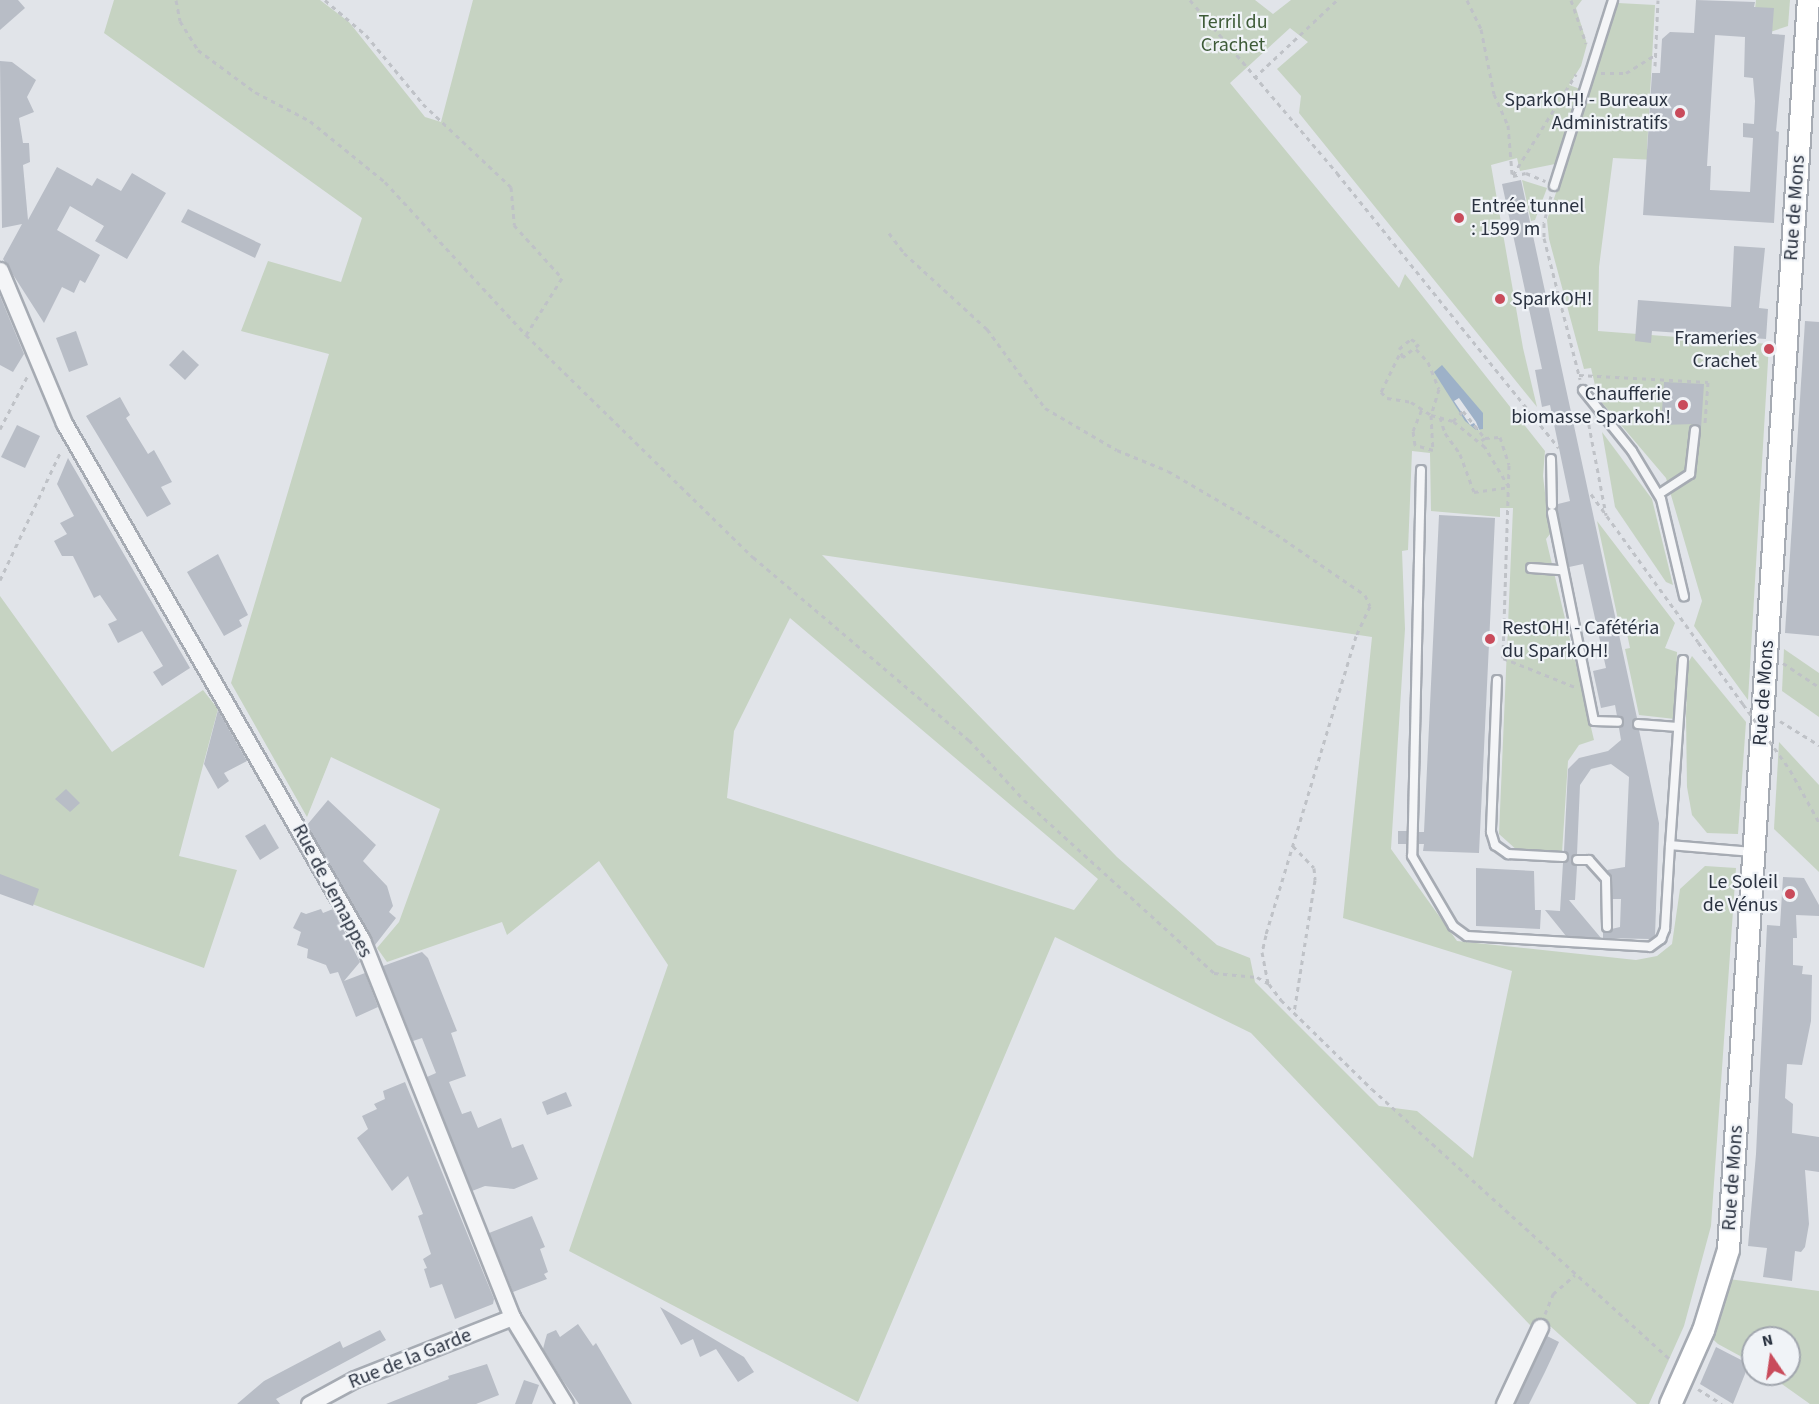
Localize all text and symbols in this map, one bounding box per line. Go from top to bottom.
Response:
park label: Terril du Crachet [1198,11,1268,58]
place label: SparkOH! - Bureaux Administratifs [1504,89,1668,136]
marker: SparkOH! - Bureaux Administratifs [1673,106,1687,120]
street label: Rue de Mons [1779,154,1811,262]
place label: Entrée tunnel : 1599 m [1471,195,1584,242]
marker: Entrée tunnel : 1599 m [1452,211,1466,225]
place label: SparkOH! [1512,287,1593,311]
marker: SparkOH! [1493,292,1507,306]
place label: Frameries Crachet [1674,326,1757,373]
marker: Frameries Crachet [1762,342,1776,356]
place label: Chaufferie biomasse Sparkoh! [1511,382,1671,429]
marker: Chaufferie biomasse Sparkoh! [1676,398,1690,412]
place label: RestOH! - Cafétéria du SparkOH! [1502,616,1659,663]
marker: RestOH! - Cafétéria du SparkOH! [1483,632,1497,646]
street label: Rue de Mons [1748,639,1780,747]
street label: Rue de Jemappes [287,820,377,962]
place label: Le Soleil de Vénus [1703,870,1778,917]
marker: Le Soleil de Vénus [1783,887,1797,901]
street label: Rue de Mons [1717,1124,1749,1232]
street label: Rue de la Garde [345,1323,475,1395]
north arrow [1741,1326,1801,1386]
text: N [1760,1328,1775,1352]

